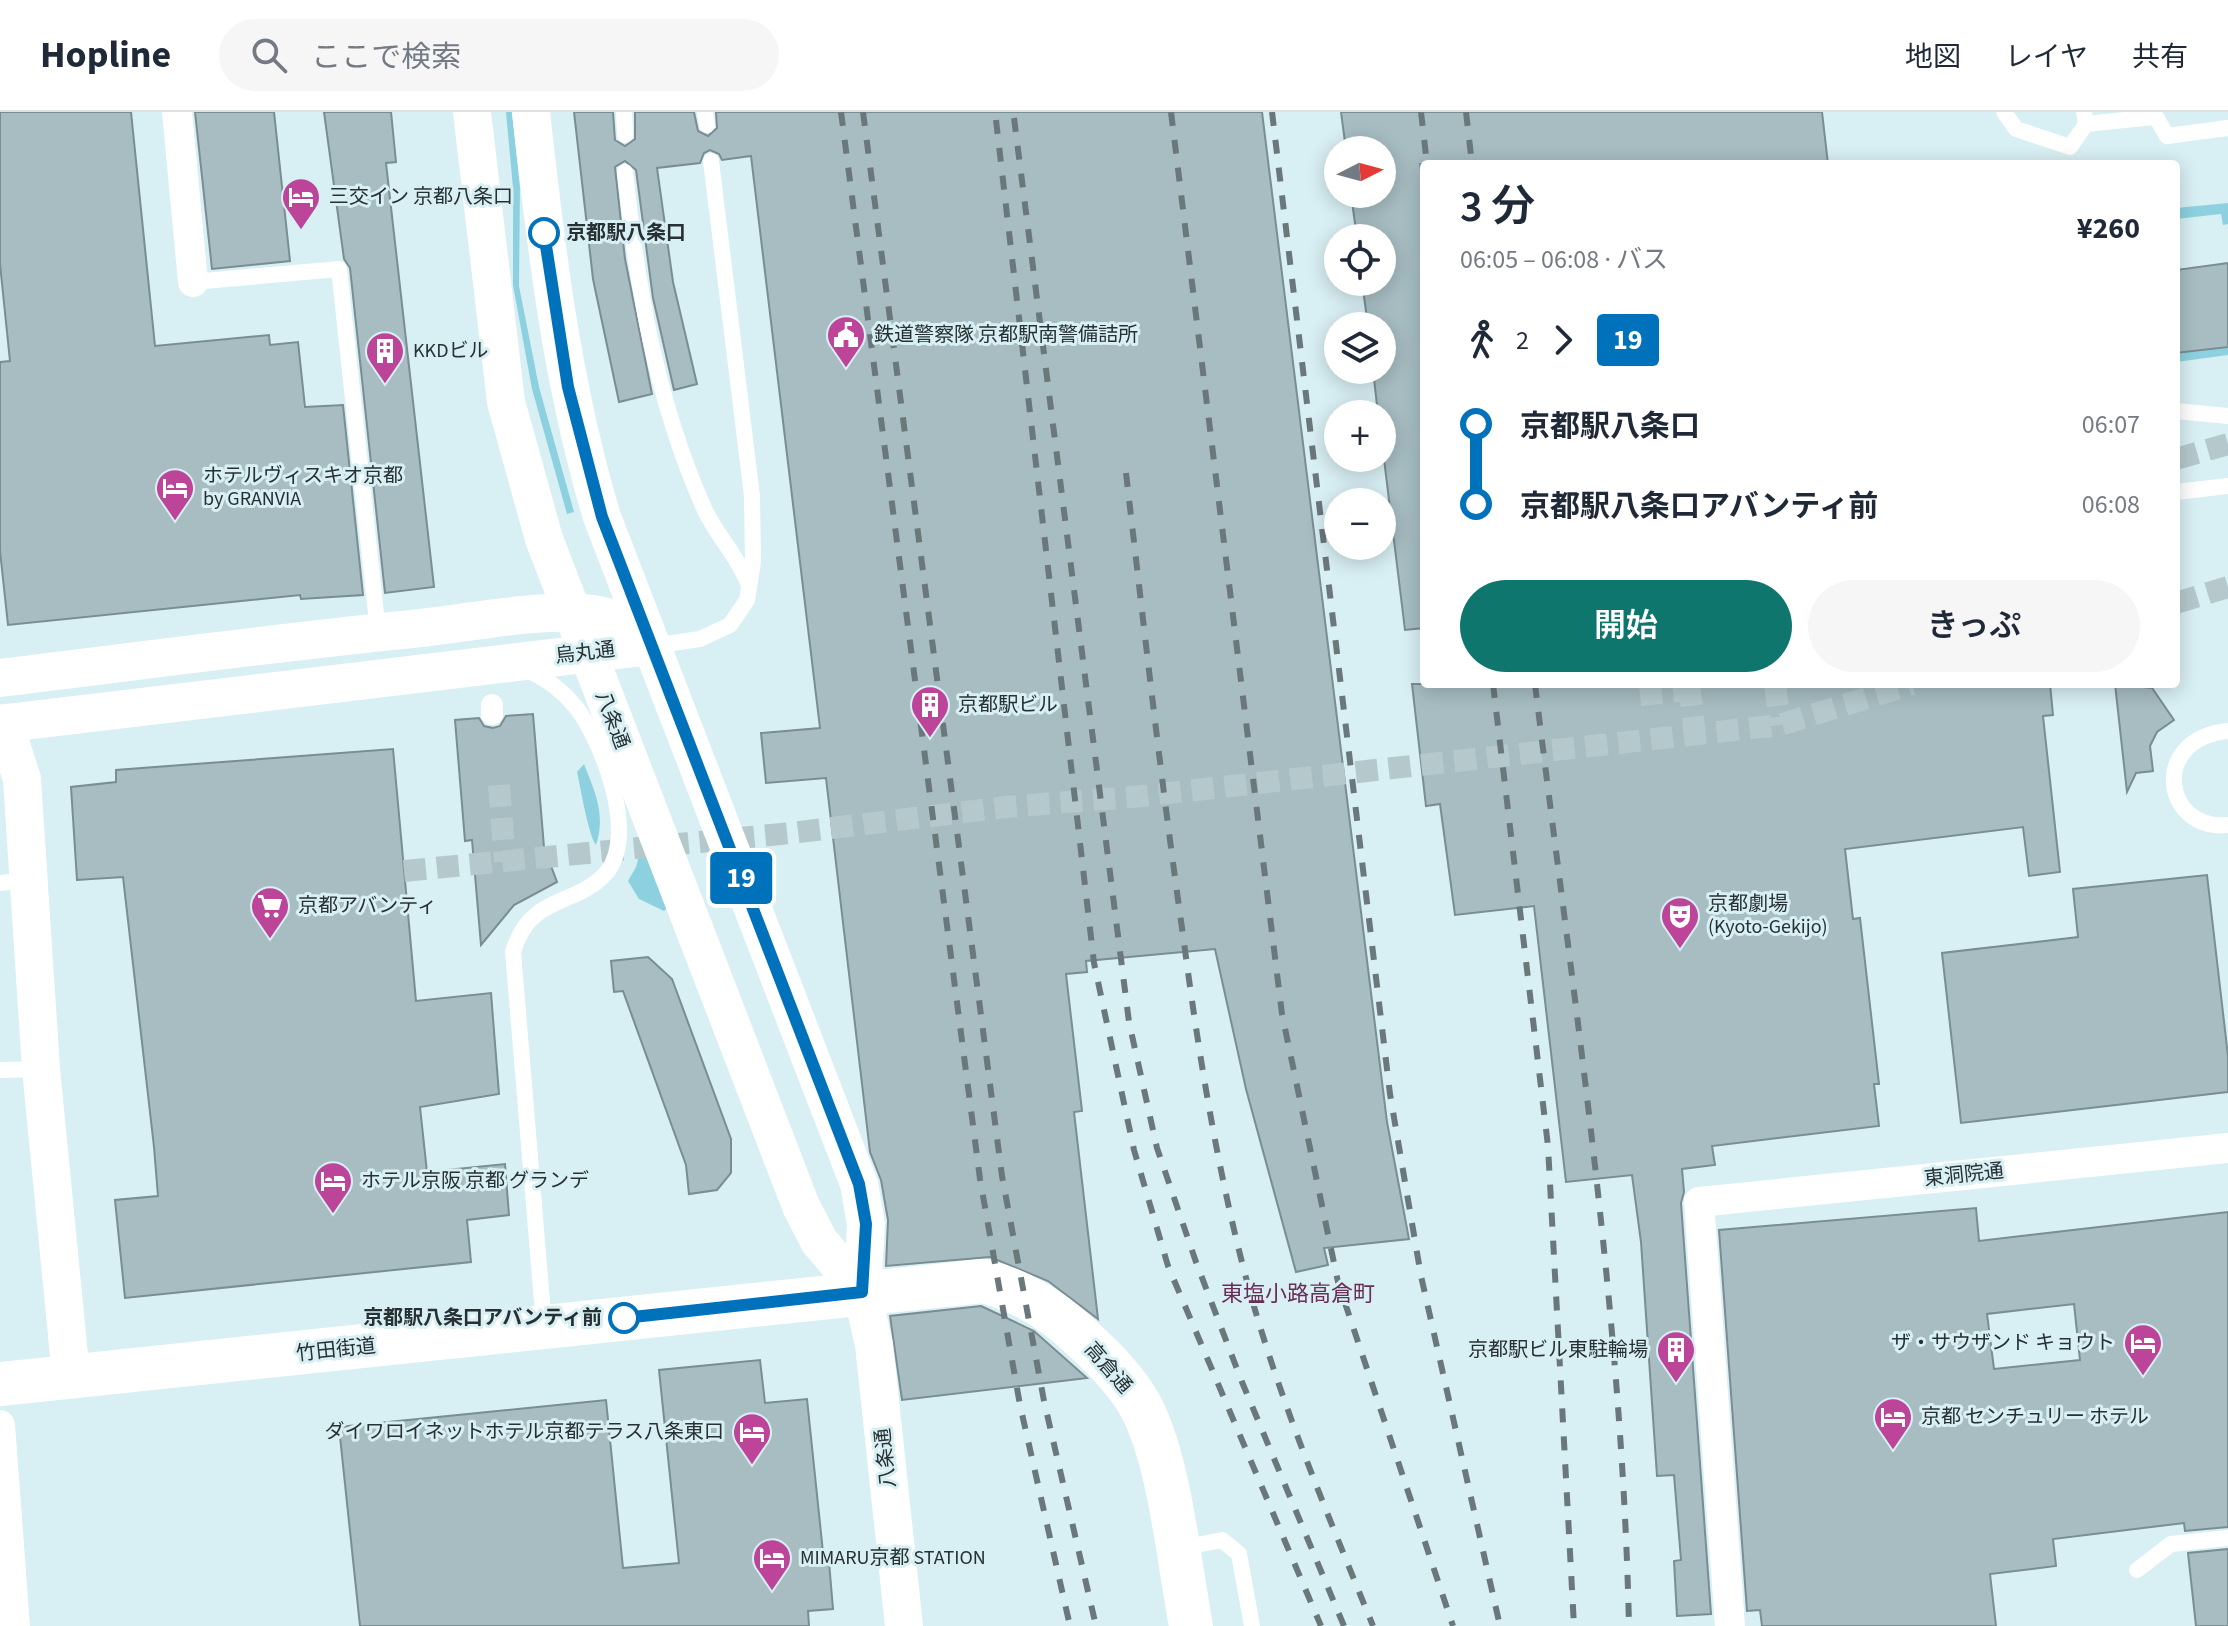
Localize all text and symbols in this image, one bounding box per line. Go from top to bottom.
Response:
search box [219,19,779,91]
text: Hopline [40,28,171,82]
icon: search [247,33,291,77]
text: ここで検索 [311,36,461,79]
text: 地図 [1905,37,1961,77]
text: レイヤ [2005,37,2088,77]
text: 共有 [2132,37,2188,77]
north arrow [1324,136,1396,208]
map controls [1324,136,1396,560]
hotel icon: 三交イン 京都八条口 [280,176,322,231]
text: 3 分 [1460,176,1535,239]
place label: 三交イン 京都八条口 [329,183,513,211]
text: ¥260 [2077,207,2140,250]
marker: 京都駅八条口 [529,218,559,248]
place label: 京都駅八条口 [566,219,686,247]
button: locate [1324,224,1396,296]
text: 06:05 – 06:08 · バス [1460,241,1668,278]
button: layers [1324,312,1396,384]
public building icon: 鉄道警察隊 京都駅南警備詰所 [825,314,867,369]
icon: walk [1460,318,1504,362]
icon: forward [1541,318,1585,362]
text: 19 [1613,320,1643,360]
place label: 鉄道警察隊 京都駅南警備詰所 [874,321,1138,349]
text: 2 [1516,322,1529,359]
building icon: KKDビル [364,330,406,385]
place label: KKDビル [413,337,488,365]
button: + [1324,400,1396,472]
text: 京都駅八条口 [1520,405,1700,448]
text: 06:07 [2082,406,2140,443]
place label: ホテルヴィスキオ京都 by GRANVIA [203,462,403,513]
hotel icon: ホテルヴィスキオ京都 by GRANVIA [154,467,196,522]
text: 京都駅八条口アバンティ前 [1520,485,1879,528]
text: 06:08 [2082,486,2140,523]
button: − [1324,488,1396,560]
button: 開始 [1460,580,1792,672]
button: きっぷ [1808,580,2140,672]
street label: 烏丸通 [554,635,616,671]
building icon: 京都駅ビル [909,684,951,739]
street label: 八条通 [588,687,636,753]
place label: 京都駅ビル [958,691,1058,719]
line badge: 19 [705,852,777,904]
text: 19 [726,858,756,898]
supermarket icon: 京都アバンティ [249,885,291,940]
place label: 京都劇場 (Kyoto-Gekijo) [1708,890,1828,941]
place label: 京都アバンティ [298,892,437,920]
theatre icon: 京都劇場 (Kyoto-Gekijo) [1659,895,1701,950]
street label: 東洞院通 [1923,1157,2005,1193]
hotel icon: ホテル京阪 京都 グランデ [312,1160,354,1215]
place label: ホテル京阪 京都 グランデ [361,1167,589,1195]
district label: 東塩小路高倉町 [1221,1278,1375,1310]
marker: 京都駅八条口アバンティ前 [609,1303,639,1333]
place label: 京都駅八条口アバンティ前 [363,1304,602,1332]
hotel icon: ザ・サウザンド キョウト [2122,1322,2164,1377]
building icon: 京都駅ビル東駐輪場 [1655,1329,1697,1384]
place label: ザ・サウザンド キョウト [1891,1329,2115,1357]
street label: 竹田街道 [295,1332,377,1368]
street label: 高倉通 [1078,1336,1138,1400]
place label: 京都駅ビル東駐輪場 [1468,1336,1648,1364]
hotel icon: 京都 センチュリー ホテル [1872,1396,1914,1451]
place label: 京都 センチュリー ホテル [1921,1403,2149,1431]
hotel icon: ダイワロイネットホテル京都テラス八条東口 [731,1411,773,1466]
place label: ダイワロイネットホテル京都テラス八条東口 [324,1418,724,1446]
street label: 八条通 [869,1427,903,1489]
hotel icon: MIMARU京都 STATION [751,1537,793,1592]
place label: MIMARU京都 STATION [800,1544,986,1572]

